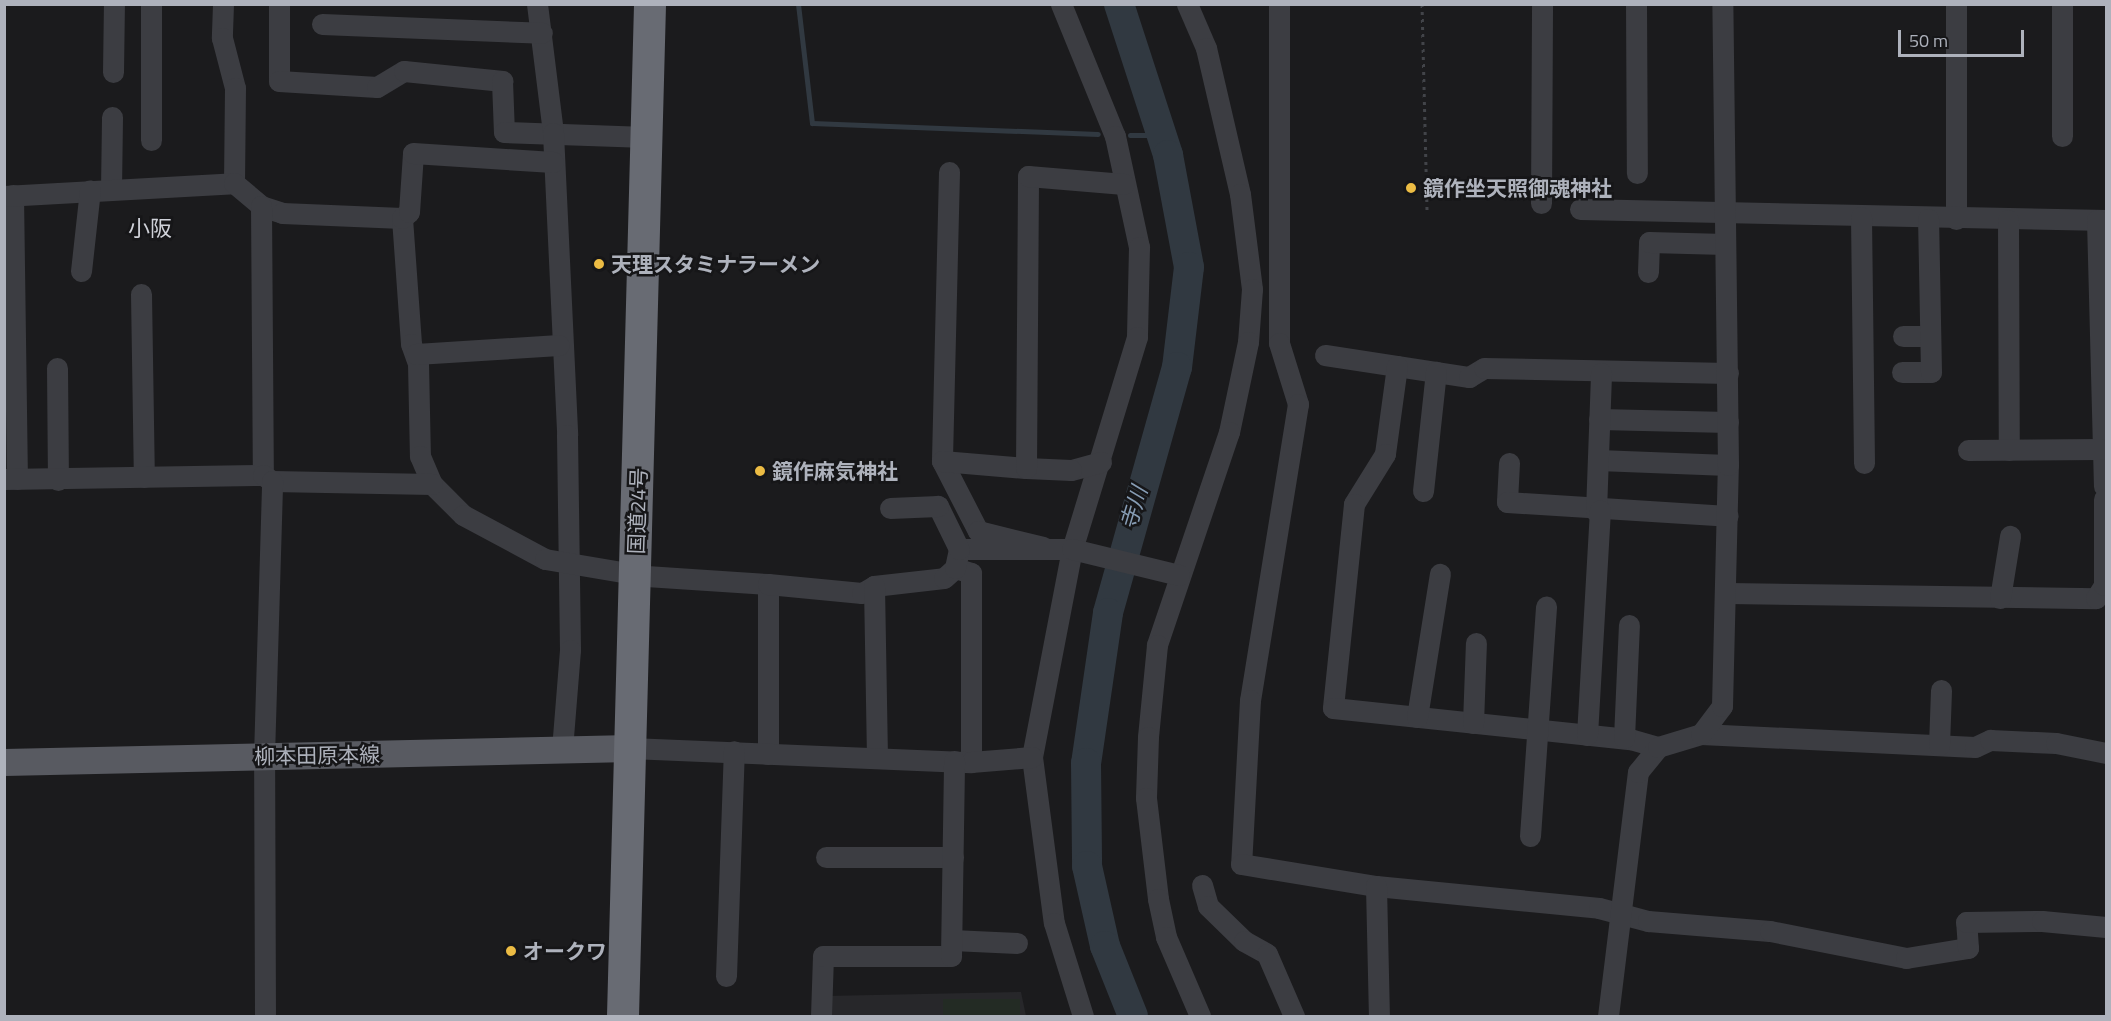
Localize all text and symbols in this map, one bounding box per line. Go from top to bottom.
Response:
scale bar [1901,18,2027,56]
text: 50 m [1909,27,1948,54]
place label: 鏡作坐天照御魂神社 [1423,175,1612,201]
marker: 鏡作坐天照御魂神社 [1404,181,1418,195]
district label: 小阪 [128,216,172,242]
place label: 天理スタミナラーメン [611,251,821,277]
marker: 天理スタミナラーメン [592,257,606,271]
place label: 鏡作麻気神社 [772,458,898,484]
marker: 鏡作麻気神社 [753,464,767,478]
street label: 国道24号 [623,467,651,555]
water label: 寺川 [1115,483,1153,533]
street label: 柳本田原本線 [254,741,380,769]
place label: オークワ [523,938,607,964]
marker: オークワ [504,944,518,958]

